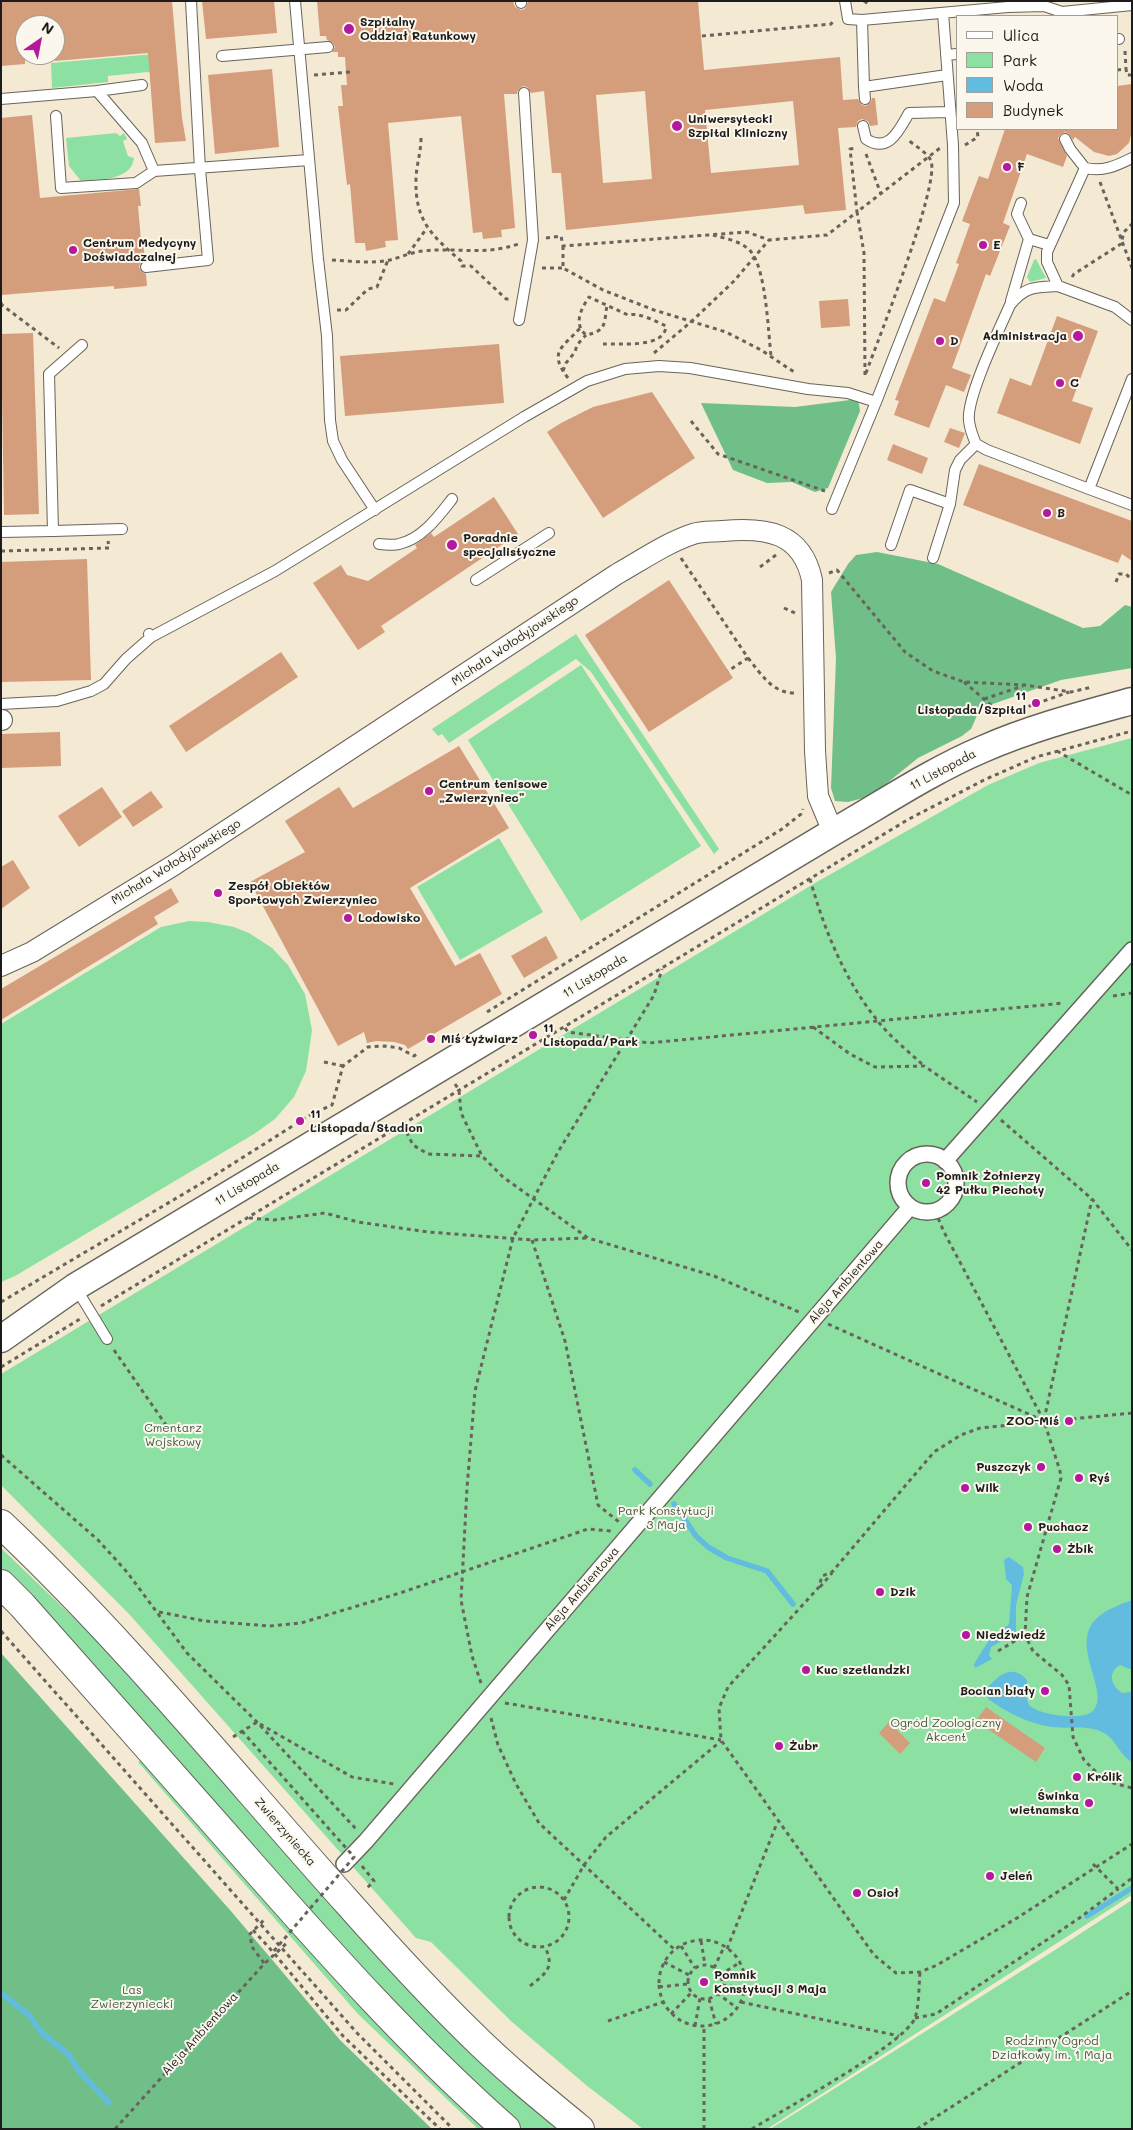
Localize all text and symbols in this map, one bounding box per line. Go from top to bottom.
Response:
north arrow [15,15,65,65]
place label: Szpitalny Oddział Ratunkowy [360,15,476,43]
legend [956,15,1118,130]
text: N [38,17,58,39]
marker: Szpitalny Oddział Ratunkowy [342,22,356,36]
text: Ulica [1003,25,1040,45]
text: Park [1003,50,1037,70]
text: Woda [1003,75,1044,95]
text: Budynek [1003,100,1063,120]
place label: Uniwersytecki Szpital Kliniczny [688,112,788,140]
marker: Uniwersytecki Szpital Kliniczny [670,119,684,133]
place label: F [1017,160,1025,174]
marker: F [1001,161,1013,173]
place label: Centrum Medycyny Doświadczalnej [83,236,196,264]
place label: E [993,238,1001,252]
marker: E [977,239,989,251]
marker: Centrum Medycyny Doświadczalnej [67,244,79,256]
place label: Administracja [982,329,1067,343]
marker: Administracja [1071,329,1085,343]
place label: D [950,334,959,348]
marker: D [934,335,946,347]
place label: C [1070,376,1079,390]
marker: C [1054,377,1066,389]
place label: B [1057,506,1065,520]
marker: B [1041,507,1053,519]
place label: Poradnie specjalistyczne [463,531,556,559]
marker: Poradnie specjalistyczne [445,538,459,552]
street label: Michała Wołodyjowskiego [449,593,581,689]
place label: 11 Listopada/Szpital [918,689,1026,717]
marker: 11 Listopada/Szpital [1030,697,1042,709]
street label: 11 Listopada [908,747,978,793]
place label: Centrum tenisowe „Zwierzyniec” [439,777,547,805]
marker: Centrum tenisowe „Zwierzyniec” [423,785,435,797]
street label: Michała Wołodyjowskiego [109,816,243,908]
place label: Zespół Obiektów Sportowych Zwierzyniec [228,879,377,907]
marker: Zespół Obiektów Sportowych Zwierzyniec [212,887,224,899]
place label: Lodowisko [358,911,420,925]
marker: Lodowisko [342,912,354,924]
street label: 11 Listopada [560,951,630,1001]
place label: 11 Listopada/Park [543,1021,638,1049]
marker: 11 Listopada/Park [527,1029,539,1041]
place label: Miś Łyżwiarz [441,1032,518,1046]
marker: Miś Łyżwiarz [425,1033,437,1045]
place label: 11 Listopada/Stadion [310,1107,423,1135]
marker: 11 Listopada/Stadion [294,1115,306,1127]
street label: 11 Listopada [212,1159,282,1209]
place label: Pomnik Żołnierzy 42 Pułku Piechoty [936,1169,1044,1197]
marker: Pomnik Żołnierzy 42 Pułku Piechoty [920,1177,932,1189]
street label: Aleja Ambientowa [806,1237,886,1327]
place label: ZOO-Miś [1006,1414,1059,1428]
marker: ZOO-Miś [1063,1415,1075,1427]
park label: Cmentarz Wojskowy [144,1421,202,1449]
place label: Puszczyk [976,1460,1031,1474]
marker: Puszczyk [1035,1461,1047,1473]
place label: Ryś [1089,1471,1110,1485]
marker: Ryś [1073,1472,1085,1484]
place label: Wilk [975,1481,999,1495]
marker: Wilk [959,1482,971,1494]
park label: Park Konstytucji 3 Maja [618,1504,714,1532]
place label: Puchacz [1038,1520,1089,1534]
marker: Puchacz [1022,1521,1034,1533]
place label: Żbik [1067,1542,1094,1556]
marker: Żbik [1051,1543,1063,1555]
street label: Aleja Ambientowa [542,1544,622,1634]
place label: Dzik [890,1585,916,1599]
marker: Dzik [874,1586,886,1598]
place label: Niedźwiedź [976,1628,1046,1642]
marker: Niedźwiedź [960,1629,972,1641]
place label: Kuc szetlandzki [816,1663,910,1677]
marker: Kuc szetlandzki [800,1664,812,1676]
place label: Bocian biały [960,1684,1035,1698]
marker: Bocian biały [1039,1685,1051,1697]
park label: Ogród Zoologiczny Akcent [891,1716,1001,1744]
place label: Żubr [789,1739,818,1753]
marker: Żubr [773,1740,785,1752]
place label: Królik [1087,1770,1122,1784]
marker: Królik [1071,1771,1083,1783]
place label: Świnka wietnamska [1010,1789,1079,1817]
street label: Zwierzyniecka [251,1795,319,1869]
marker: Świnka wietnamska [1083,1797,1095,1809]
place label: Jeleń [1000,1869,1032,1883]
marker: Jeleń [984,1870,996,1882]
place label: Osioł [867,1886,898,1900]
marker: Osioł [851,1887,863,1899]
place label: Pomnik Konstytucji 3 Maja [714,1968,827,1996]
marker: Pomnik Konstytucji 3 Maja [698,1976,710,1988]
park label: Las Zwierzyniecki [91,1983,173,2011]
street label: Aleja Ambientowa [159,1990,241,2078]
park label: Rodzinny Ogród Działkowy im. 1 Maja [991,2034,1113,2062]

